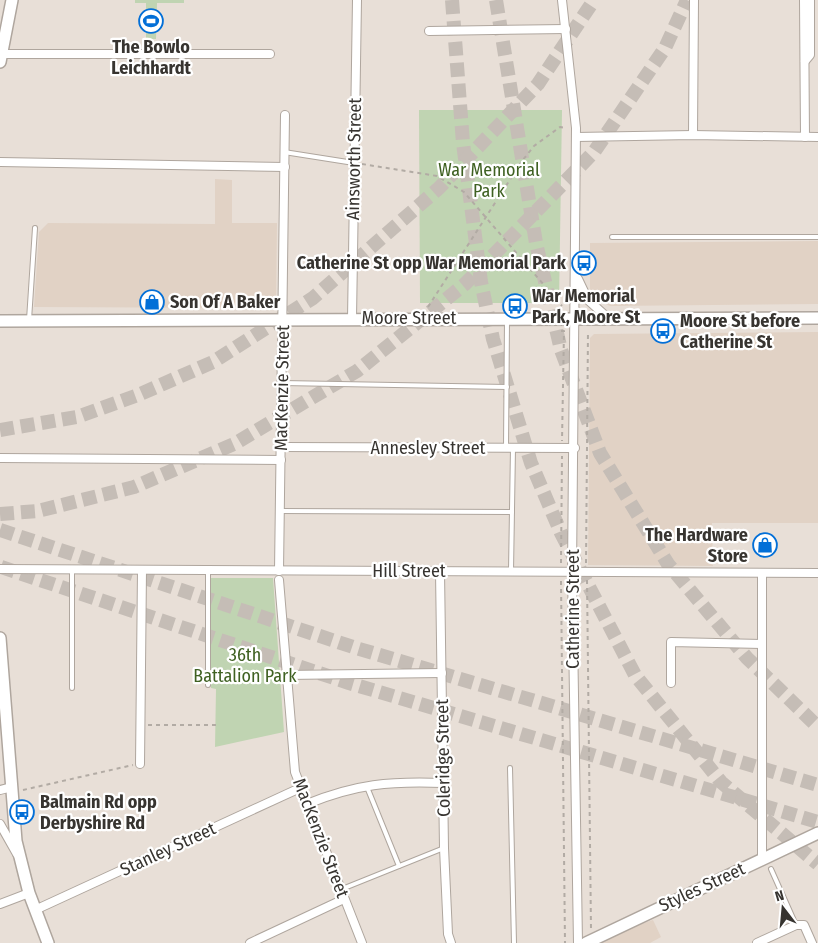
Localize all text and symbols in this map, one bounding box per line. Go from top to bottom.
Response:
sports icon: The Bowlo Leichhardt [138,8,164,34]
place label: The Bowlo Leichhardt [111,36,192,79]
street label: Ainsworth Street [342,97,366,220]
park label: War Memorial Park [438,159,540,202]
bus stop icon: Catherine St opp War Memorial Park [571,250,597,276]
place label: Catherine St opp War Memorial Park [297,252,567,274]
place label: War Memorial Park, Moore St [532,285,641,328]
shop icon: Son Of A Baker [139,289,165,315]
place label: Son Of A Baker [170,291,281,313]
bus stop icon: War Memorial Park, Moore St [502,293,528,319]
street label: Moore Street [362,307,457,329]
place label: Moore St before Catherine St [680,310,800,353]
bus stop icon: Moore St before Catherine St [650,318,676,344]
street label: MacKenzie Street [270,325,294,451]
street label: Annesley Street [370,437,486,459]
place label: The Hardware Store [645,524,748,567]
shop icon: The Hardware Store [752,532,778,558]
street label: Catherine Street [562,549,584,669]
street label: Hill Street [372,560,446,582]
park label: 36th Battalion Park [193,644,297,687]
street label: Coleridge Street [431,699,455,817]
street label: MacKenzie Street [288,775,354,901]
place label: Balmain Rd opp Derbyshire Rd [40,791,157,834]
bus stop icon: Balmain Rd opp Derbyshire Rd [9,799,35,825]
street label: Stanley Street [117,817,219,881]
street label: Styles Street [655,857,749,917]
north arrow [758,883,808,933]
text: N [773,887,786,905]

